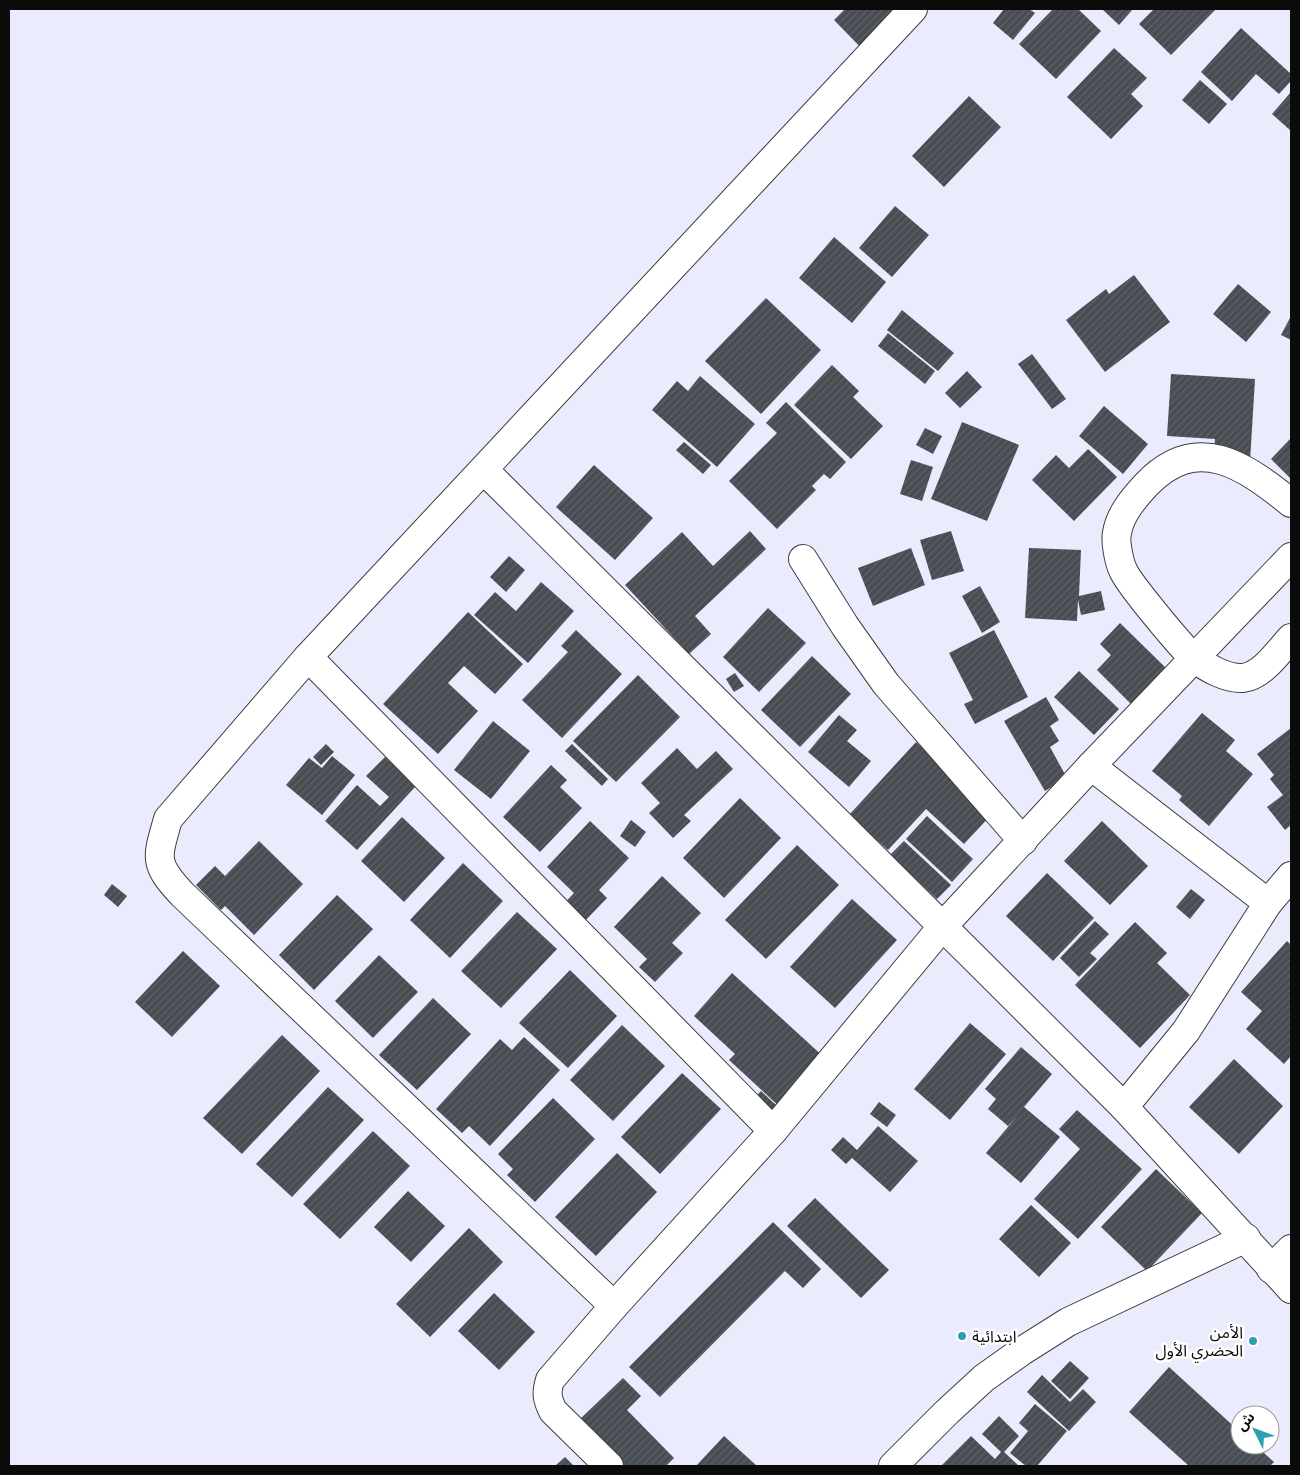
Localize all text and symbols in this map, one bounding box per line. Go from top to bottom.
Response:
place label: الأمن الحضري الأول [1156,1322,1243,1363]
place label: ابتدائية [972,1326,1016,1346]
marker: ابتدائية [956,1330,968,1342]
marker: الأمن الحضري الأول [1247,1335,1259,1347]
north arrow [1230,1405,1280,1455]
text: ش [1232,1408,1258,1434]

